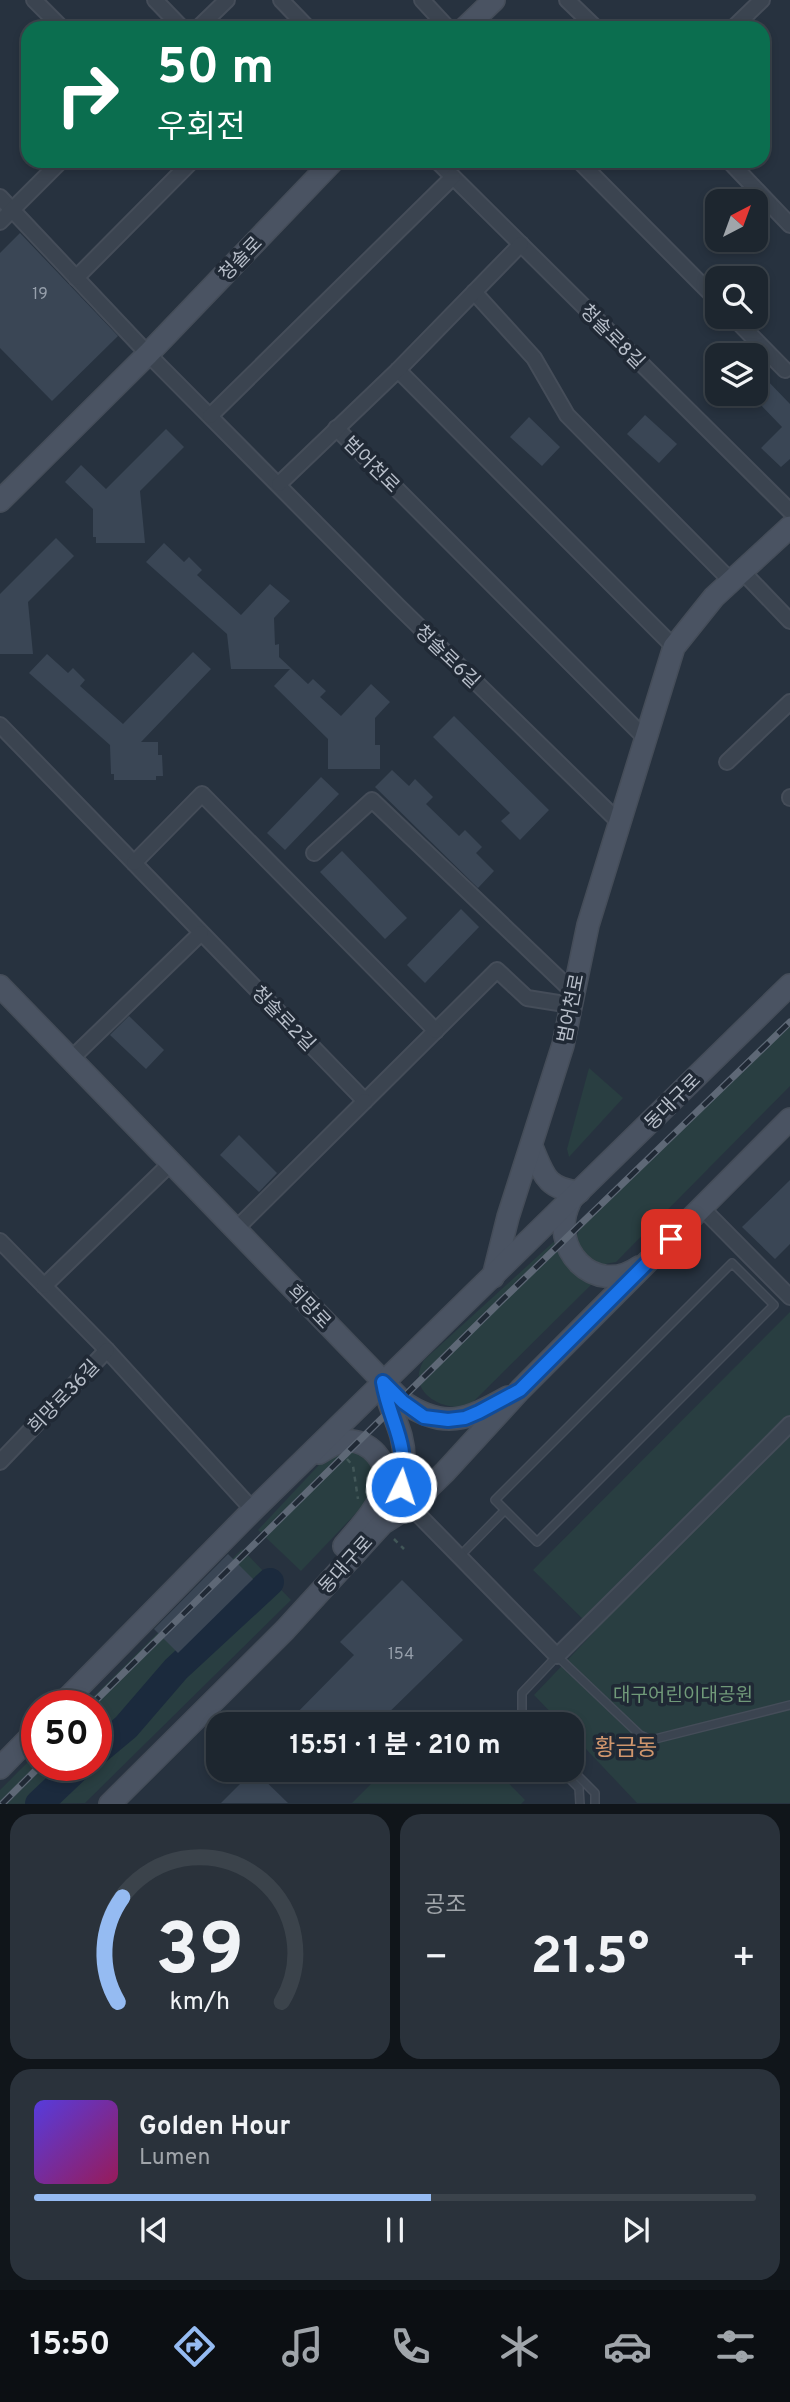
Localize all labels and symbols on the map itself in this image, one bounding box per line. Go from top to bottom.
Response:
north arrow [705,189,768,252]
street label: 청솔로 [215,232,268,287]
house number: 19 [32,285,48,305]
street label: 청솔로8길 [574,300,649,375]
street label: 범어천로 [337,432,404,499]
street label: 청솔로6길 [409,621,484,694]
street label: 범어천로 [554,972,590,1045]
street label: 청솔로2길 [246,982,320,1057]
street label: 동대구로 [640,1069,707,1136]
pin [641,1209,701,1269]
street label: 희망로 [282,1280,335,1335]
street label: 희망로36길 [24,1356,105,1439]
position arrow [364,1450,438,1524]
street label: 동대구로 [314,1531,379,1599]
house number: 154 [388,1645,414,1665]
park label: 대구어린이대공원 [613,1684,753,1708]
speed limit sign: 50 [21,1690,112,1781]
district label: 황금동 [594,1735,658,1764]

